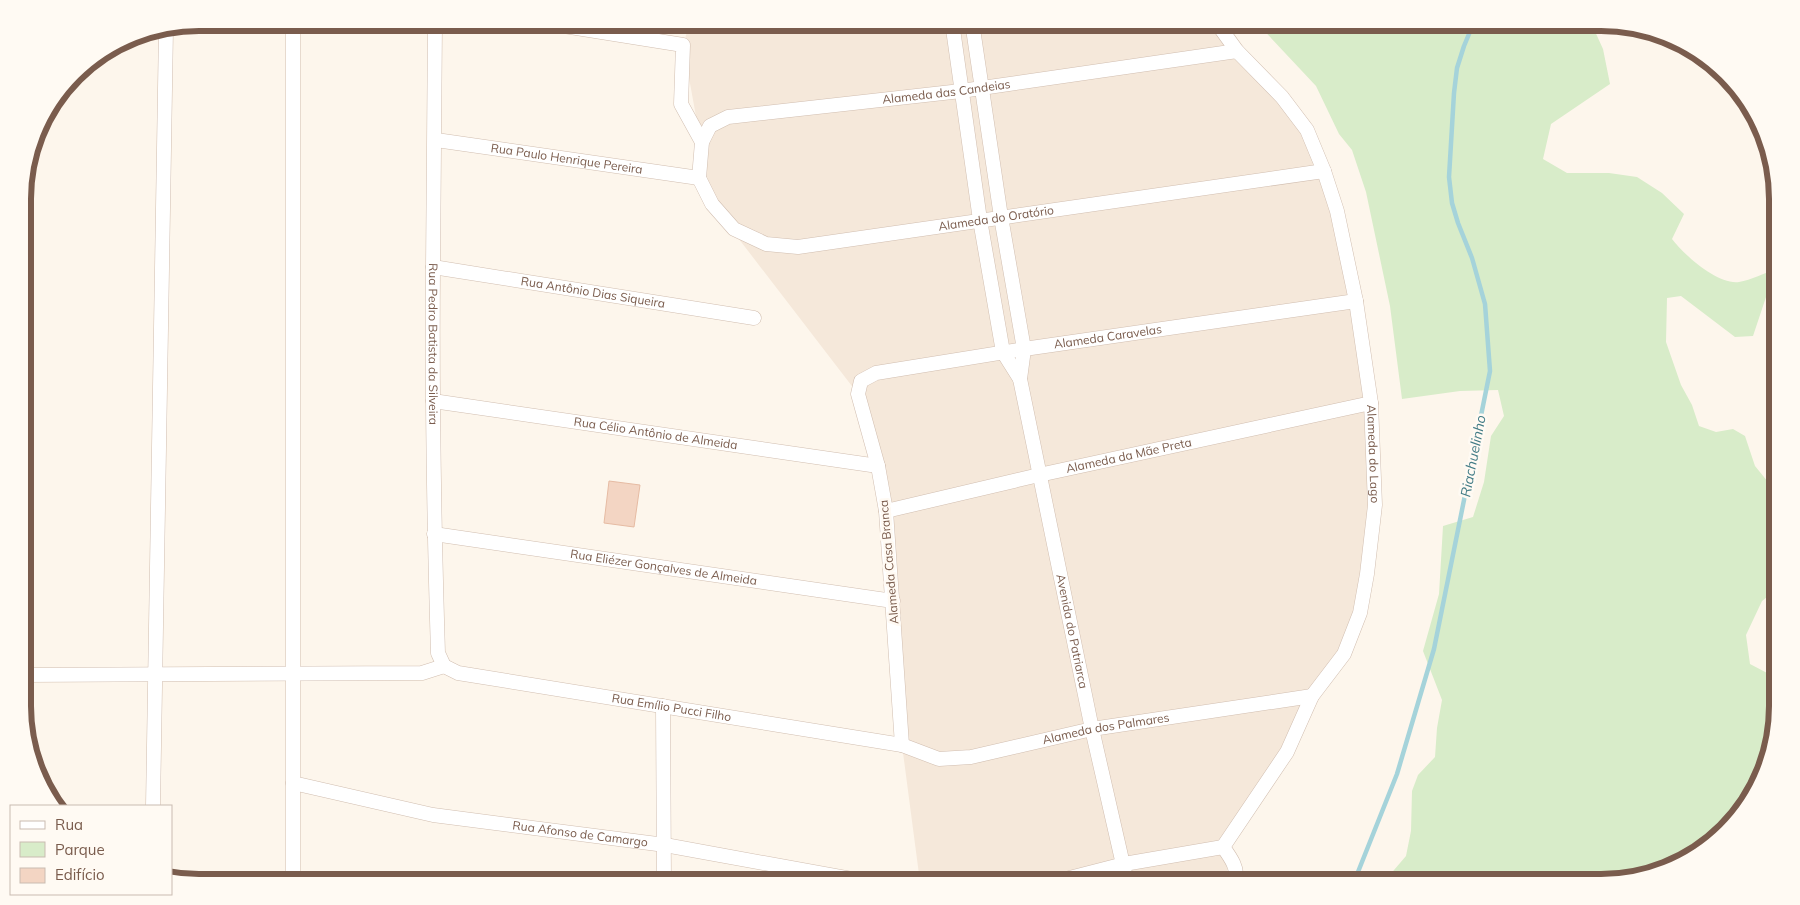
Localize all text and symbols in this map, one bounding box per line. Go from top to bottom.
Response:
street label: Alameda das Candeias [882,76,1011,107]
street label: Rua Paulo Henrique Pereira [490,140,644,177]
street label: Alameda do Oratório [937,202,1055,234]
street label: Rua Pedro Batista da Silveira [426,263,441,425]
street label: Rua Antônio Dias Siqueira [520,273,666,311]
street label: Alameda Caravelas [1053,321,1163,352]
street label: Alameda do Lago [1364,404,1383,504]
water label: Riachuelinho [1456,413,1490,499]
street label: Rua Célio Antônio de Almeida [573,414,739,452]
street label: Alameda da Mãe Preta [1064,434,1193,476]
street label: Alameda Casa Branca [876,499,901,625]
street label: Rua Eliézer Gonçalves de Almeida [569,546,758,588]
street label: Avenida do Patriarca [1053,573,1092,690]
street label: Rua Emílio Pucci Filho [611,690,733,724]
street label: Alameda dos Palmares [1041,709,1170,747]
legend [10,805,172,895]
text: Rua [55,815,83,834]
street label: Rua Afonso de Camargo [512,817,649,850]
text: Parque [55,840,105,859]
text: Edifício [55,865,105,884]

